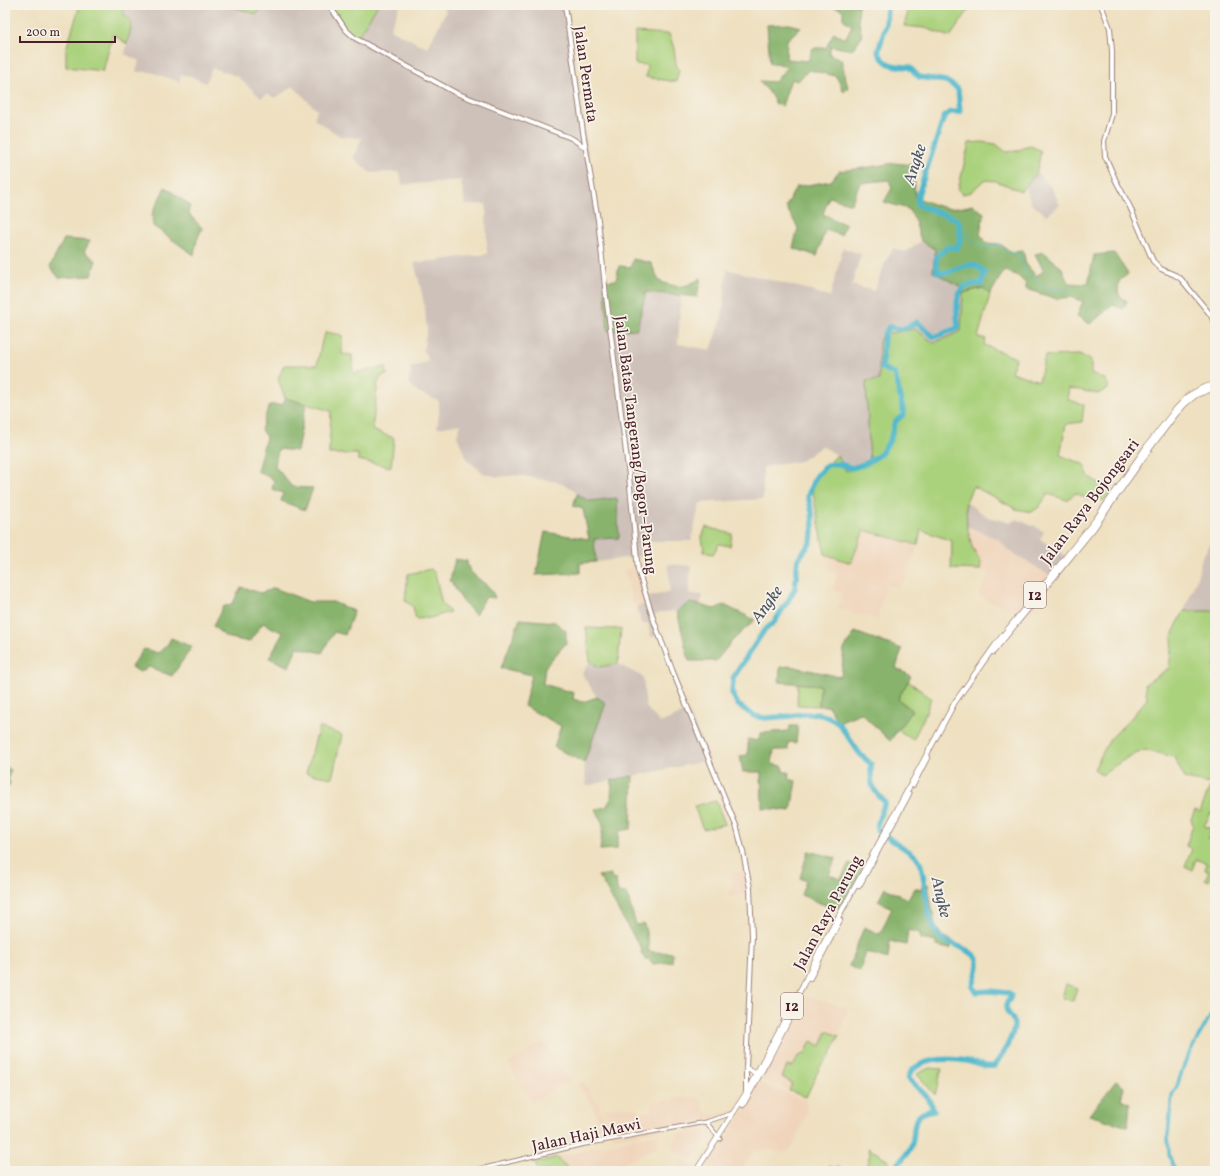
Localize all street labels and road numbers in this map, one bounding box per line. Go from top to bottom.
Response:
street label: Jalan Permata [567,24,603,124]
street label: Jalan Batas Tangerang/Bogor–Parung [608,315,662,576]
street label: Jalan Raya Bojongsari [1036,435,1145,570]
road number: 12 [1024,582,1046,608]
street label: Jalan Raya Parung [789,851,868,974]
road number: 12 [781,993,803,1019]
street label: Jalan Haji Mawi [530,1114,643,1158]

